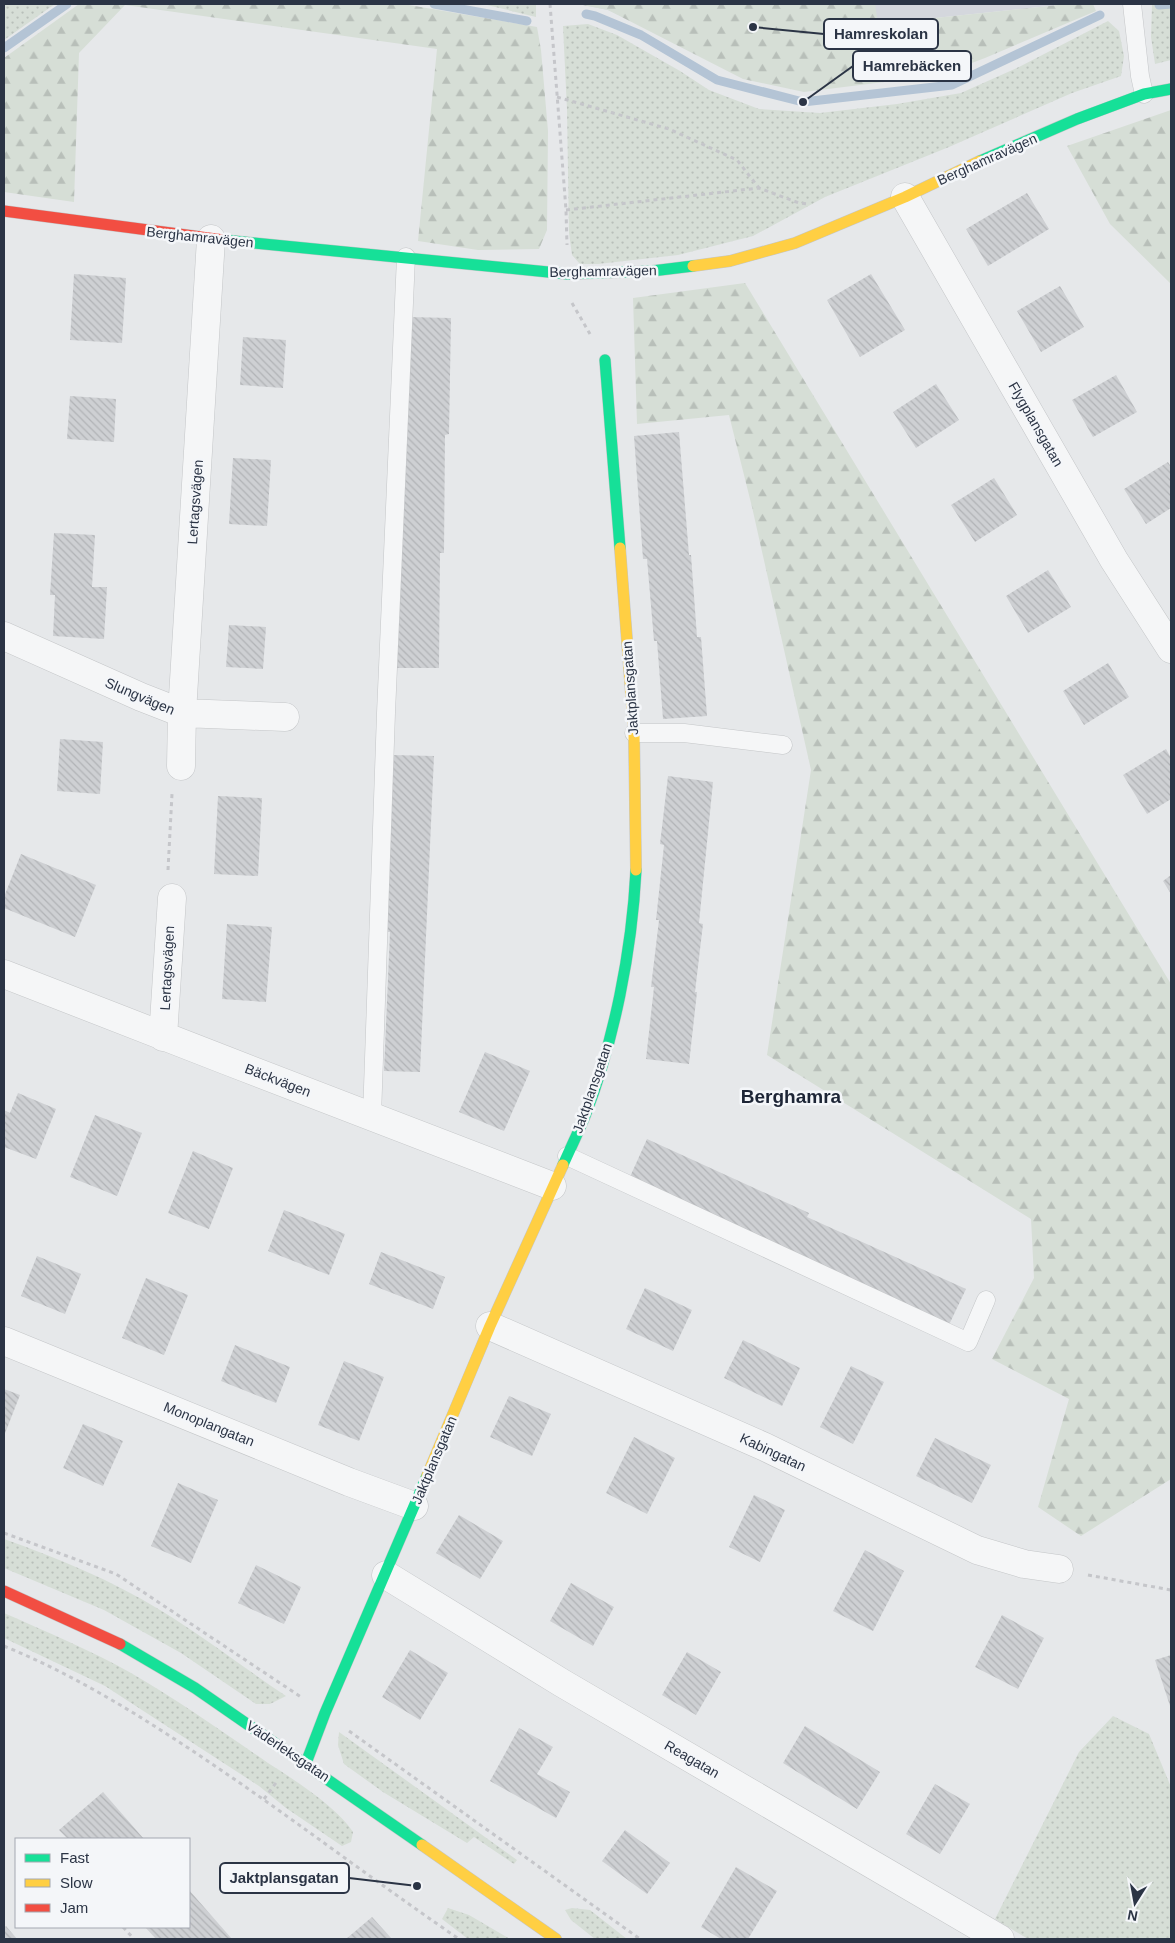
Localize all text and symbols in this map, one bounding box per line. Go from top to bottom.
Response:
callout: Hamreskolan [824,19,938,49]
text: Hamreskolan [834,25,928,42]
callout: Hamrebäcken [853,51,971,81]
text: Hamrebäcken [863,57,961,74]
street label: Berghamravägen [935,130,1039,188]
street label: Berghamravägen [146,223,254,251]
street label: Berghamravägen [549,262,657,280]
street label: Flygplansgatan [1005,379,1067,469]
street label: Lertagsvägen [184,459,206,545]
street label: Jaktplansgatan [619,640,641,736]
street label: Slungvägen [103,674,177,718]
street label: Lertagsvägen [157,925,177,1011]
street label: Jaktplansgatan [569,1041,615,1135]
street label: Bäckvägen [243,1060,313,1100]
district label: Berghamra [741,1086,842,1107]
street label: Monoplangatan [161,1399,257,1449]
street label: Jaktplansgatan [408,1414,460,1506]
street label: Kabingatan [738,1430,808,1474]
street label: Väderleksgatan [243,1717,333,1785]
street label: Reagatan [662,1737,722,1781]
legend [15,1838,190,1928]
text: Fast [60,1849,90,1866]
callout: Jaktplansgatan [220,1863,349,1893]
text: Jaktplansgatan [229,1869,339,1886]
text: Slow [60,1874,93,1891]
north arrow [1110,1878,1160,1928]
text: Jam [60,1899,88,1916]
text: N [1126,1907,1139,1925]

